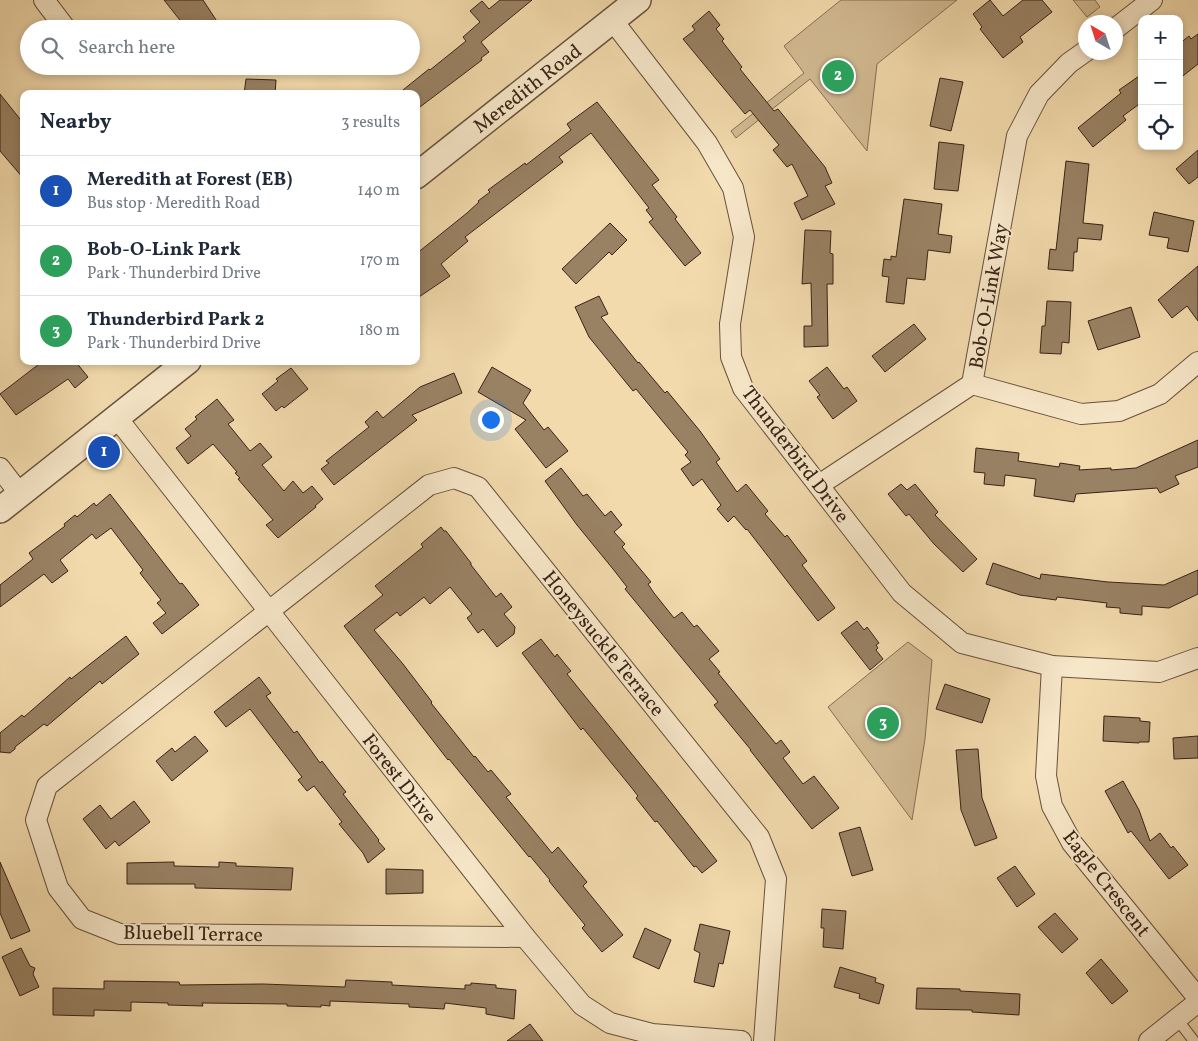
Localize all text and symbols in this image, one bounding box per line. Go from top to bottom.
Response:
north arrow [1078,15,1123,60]
map controls [1138,15,1183,150]
button: + [1138,15,1183,60]
search box [20,20,420,75]
icon: search [38,34,66,62]
text: Search here [78,35,175,61]
street label: Meredith Road [468,38,588,141]
pin: 2 [822,57,854,95]
button: − [1138,60,1183,105]
button: locate [1138,105,1183,150]
text: Nearby [40,108,111,137]
text: 3 results [341,112,400,134]
text: Meredith at Forest (EB) [87,167,292,193]
text: 1 [53,180,59,202]
text: 140 m [358,180,400,202]
text: Bus stop · Meredith Road [87,193,260,215]
street label: Bob-O-Link Way [963,221,1017,371]
text: Bob-O-Link Park [87,237,241,263]
text: 2 [52,250,60,272]
text: 170 m [360,250,400,272]
text: Park · Thunderbird Drive [87,263,261,285]
text: Thunderbird Park 2 [87,307,264,333]
text: 3 [52,320,60,342]
text: 180 m [359,320,400,342]
text: Park · Thunderbird Drive [87,333,261,355]
street label: Thunderbird Drive [734,381,855,530]
your location [478,407,504,433]
pin: 1 [88,433,120,471]
street label: Honeysuckle Terrace [535,565,670,723]
pin: 3 [867,704,899,742]
street label: Forest Drive [354,728,442,830]
street label: Eagle Crescent [1055,825,1156,943]
street label: Bluebell Terrace [123,920,263,950]

